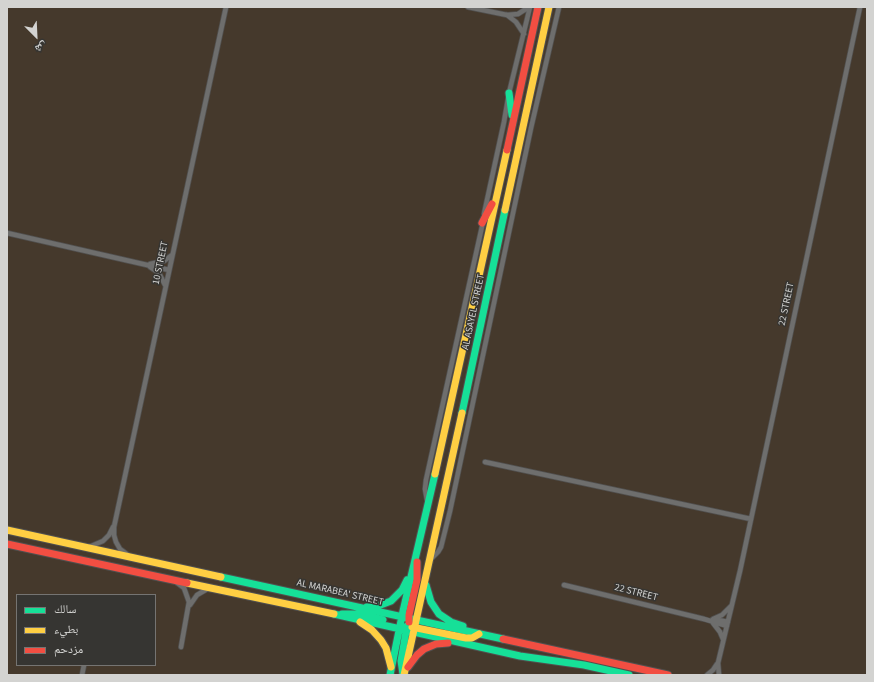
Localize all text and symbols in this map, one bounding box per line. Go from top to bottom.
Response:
north arrow [16,16,56,56]
text: ش [33,38,49,57]
street label: 10 STREET [151,240,171,286]
street label: AL ASAYEL STREET [460,273,488,351]
street label: 22 STREET [777,281,797,327]
street label: AL MARABEA' STREET [295,577,385,609]
street label: 22 STREET [613,582,659,604]
legend [16,594,156,666]
text: سالك [54,601,76,618]
text: بطيء [54,621,78,638]
text: مزدحم [54,641,83,658]

